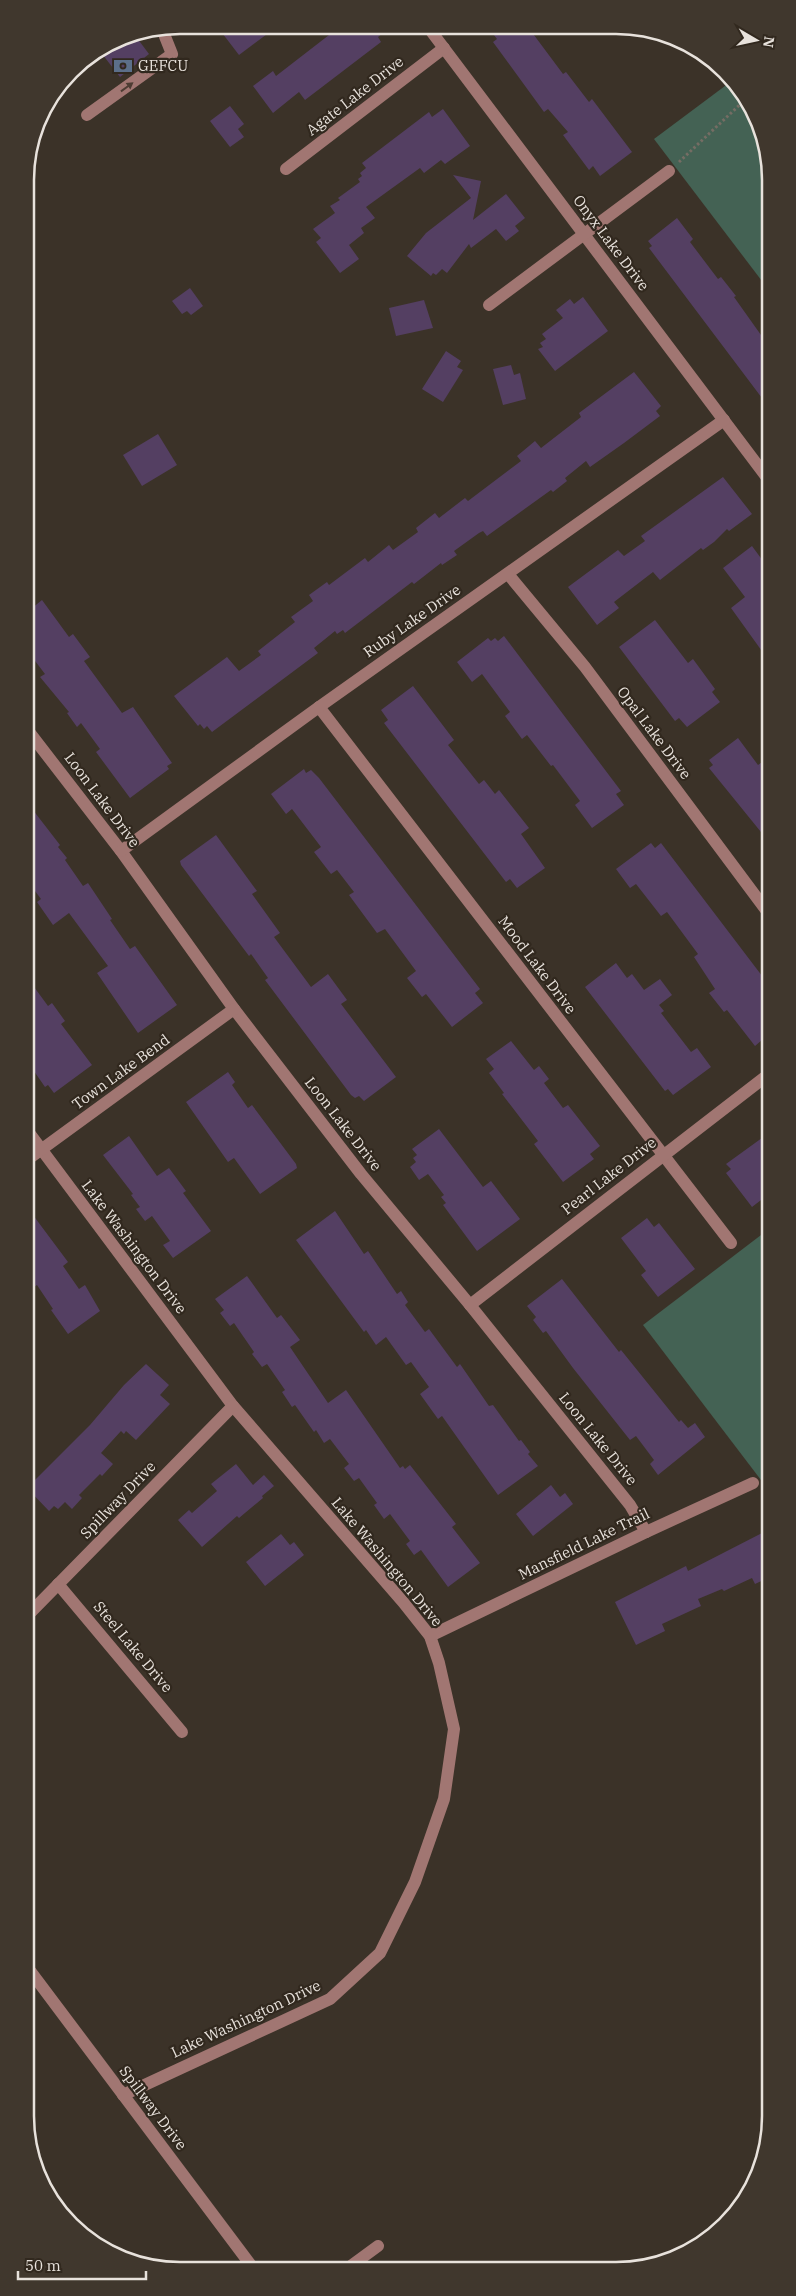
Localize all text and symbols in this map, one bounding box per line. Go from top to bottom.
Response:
north arrow [731,15,781,65]
text: N [759,35,779,49]
street label: Agate Lake Drive [302,52,407,140]
bank icon: GEFCU [112,55,134,77]
place label: GEFCU [138,56,188,75]
one-way arrow [120,82,134,92]
street label: Onyx Lake Drive [569,191,654,294]
street label: Ruby Lake Drive [359,580,464,661]
street label: Opal Lake Drive [613,683,695,783]
street label: Loon Lake Drive [60,748,144,851]
street label: Mood Lake Drive [494,912,580,1018]
street label: Town Lake Bend [68,1030,173,1113]
street label: Loon Lake Drive [301,1073,386,1174]
street label: Pearl Lake Drive [557,1133,660,1219]
street label: Lake Washington Drive [78,1176,191,1317]
street label: Loon Lake Drive [555,1388,642,1489]
street label: Spillway Drive [76,1457,159,1542]
street label: Lake Washington Drive [328,1493,447,1630]
street label: Mansfield Lake Trail [515,1504,652,1584]
street label: Steel Lake Drive [90,1597,177,1696]
street label: Lake Washington Drive [168,1976,324,2062]
street label: Spillway Drive [116,2062,191,2154]
scale bar [18,2248,145,2280]
text: 50 m [25,2256,61,2275]

